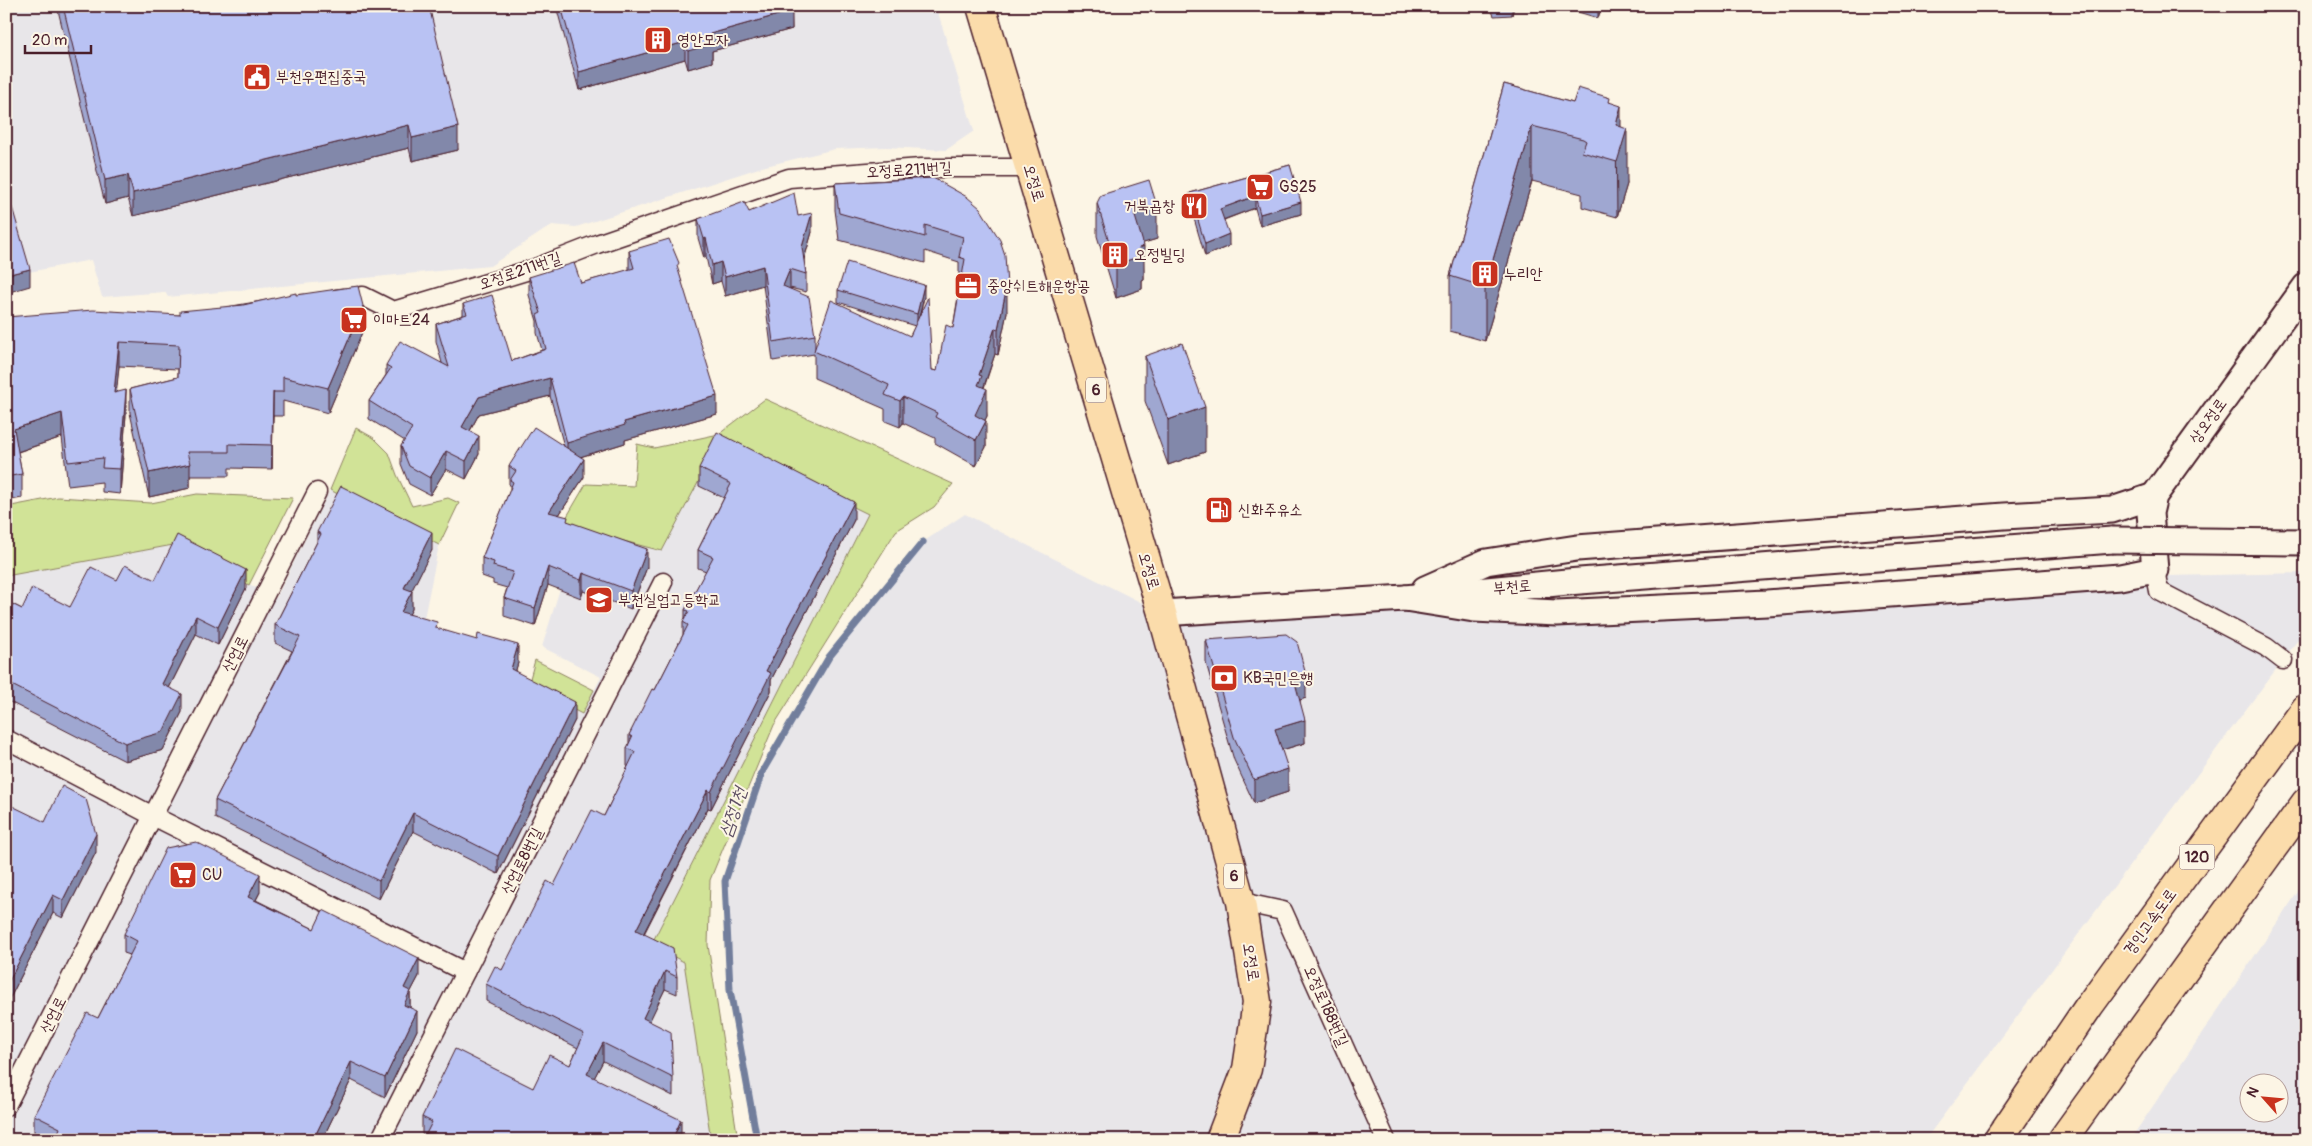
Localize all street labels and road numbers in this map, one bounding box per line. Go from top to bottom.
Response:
street label: 오정로211번길 [866,158,952,182]
street label: 오정로 [1019,162,1049,204]
street label: 오정로211번길 [476,248,564,294]
road number: 6 [1086,378,1106,402]
street label: 상오정로 [2185,394,2231,448]
street label: 오정로 [1134,550,1164,592]
street label: 부천로 [1492,575,1532,599]
street label: 산업로 [217,632,253,676]
street label: 산업로8번길 [497,824,547,898]
road number: 120 [2180,844,2214,870]
road number: 6 [1224,864,1244,888]
street label: 경인고속도로 [2119,885,2181,959]
street label: 오정로 [1238,941,1264,983]
street label: 오정로188번길 [1299,962,1353,1050]
street label: 산업로 [35,993,71,1037]

